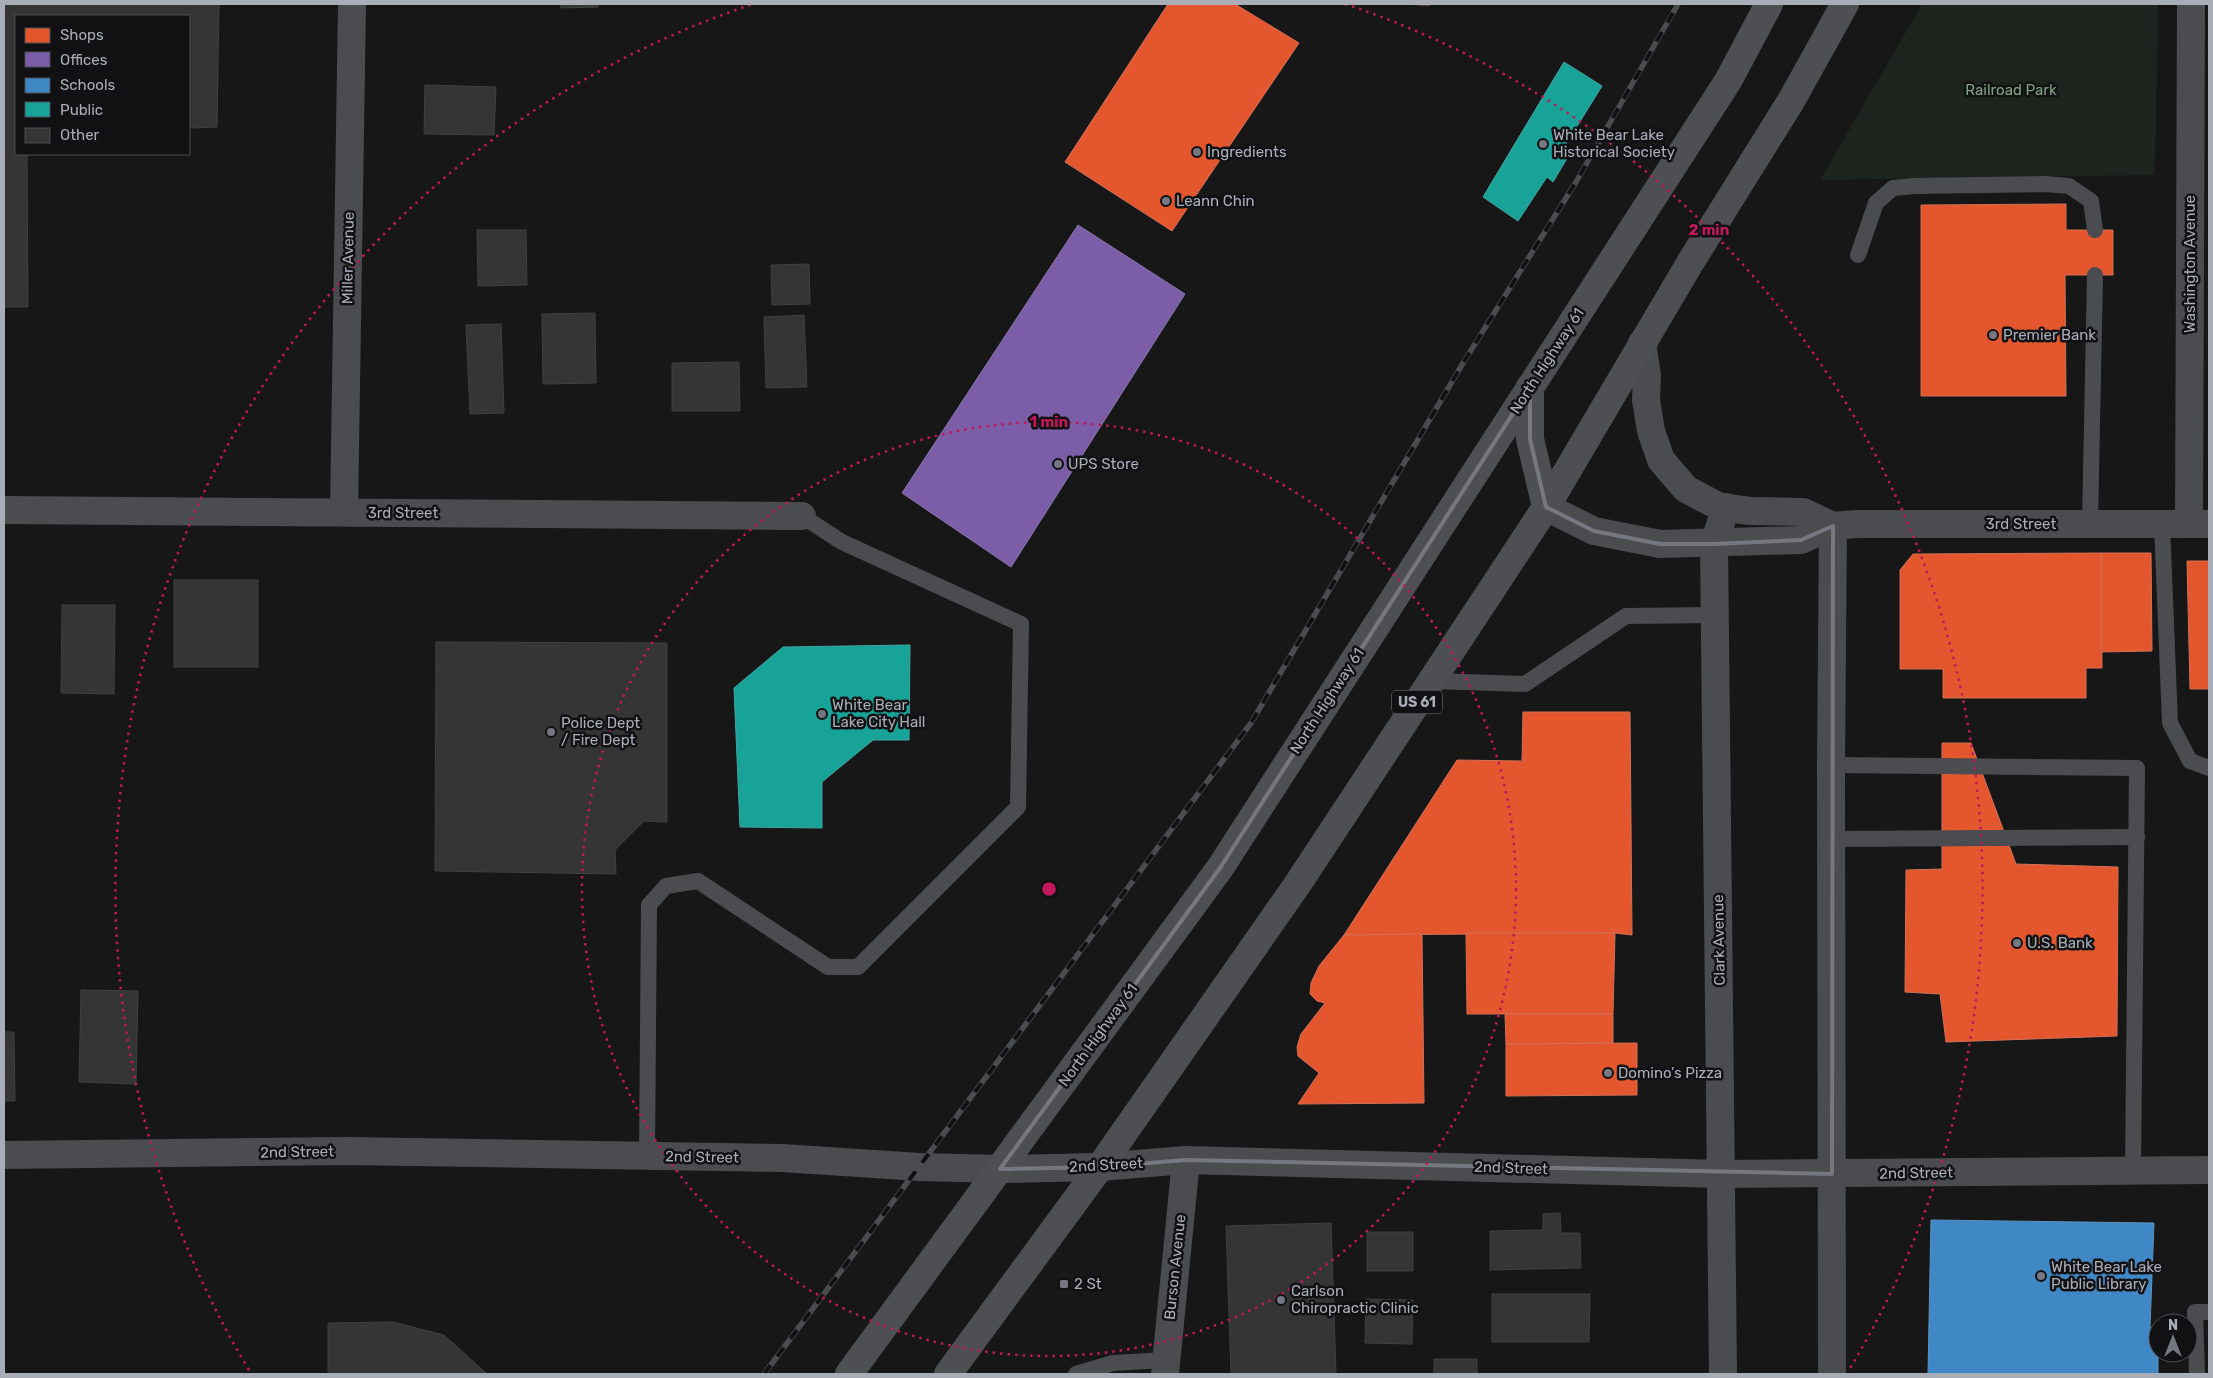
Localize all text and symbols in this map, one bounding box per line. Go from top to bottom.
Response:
legend [15,15,190,155]
text: Shops [60,26,104,44]
text: Offices [60,51,108,69]
text: Schools [60,76,116,94]
park label: Railroad Park [1965,81,2057,99]
text: Public [60,101,103,119]
text: Other [60,126,100,144]
place label: White Bear Lake Historical Society [1553,126,1675,161]
marker: White Bear Lake Historical Society [1537,138,1549,150]
place label: Ingredients [1207,143,1287,161]
marker: Ingredients [1191,146,1203,158]
place label: Leann Chin [1176,192,1255,210]
marker: Leann Chin [1160,195,1172,207]
street label: Washington Avenue [2181,195,2199,333]
street label: Miller Avenue [338,212,358,304]
text: 2 min [1689,221,1729,239]
street label: North Highway 61 [1506,305,1588,417]
place label: Premier Bank [2003,326,2096,344]
marker: Premier Bank [1987,329,1999,341]
text: 1 min [1030,413,1068,431]
place label: UPS Store [1068,455,1139,473]
marker: UPS Store [1052,458,1064,470]
street label: 3rd Street [368,504,438,522]
street label: 3rd Street [1986,515,2056,533]
street label: North Highway 61 [1286,645,1368,757]
road number: US 61 [1392,690,1442,714]
place label: White Bear Lake City Hall [832,696,926,731]
marker: White Bear Lake City Hall [816,708,828,720]
place label: Police Dept / Fire Dept [561,714,640,749]
marker: Police Dept / Fire Dept [545,726,557,738]
centre of rings [1040,880,1058,898]
street label: Clark Avenue [1709,894,1729,986]
place label: U.S. Bank [2027,934,2093,952]
marker: U.S. Bank [2011,937,2023,949]
street label: North Highway 61 [1055,980,1141,1090]
place label: Domino’s Pizza [1618,1064,1722,1082]
marker: Domino’s Pizza [1602,1067,1614,1079]
street label: 2nd Street [260,1142,334,1162]
street label: 2nd Street [665,1147,739,1167]
street label: 2nd Street [1069,1154,1143,1176]
street label: 2nd Street [1474,1158,1548,1178]
street label: 2nd Street [1879,1163,1953,1183]
street label: Burson Avenue [1161,1213,1189,1321]
place label: White Bear Lake Public Library [2051,1258,2162,1293]
marker: White Bear Lake Public Library [2035,1270,2047,1282]
place label: 2 St [1074,1275,1102,1293]
marker: 2 St [1058,1278,1070,1290]
place label: Carlson Chiropractic Clinic [1291,1282,1419,1317]
marker: Carlson Chiropractic Clinic [1275,1294,1287,1306]
north arrow [2148,1313,2198,1363]
text: N [2168,1317,2178,1334]

